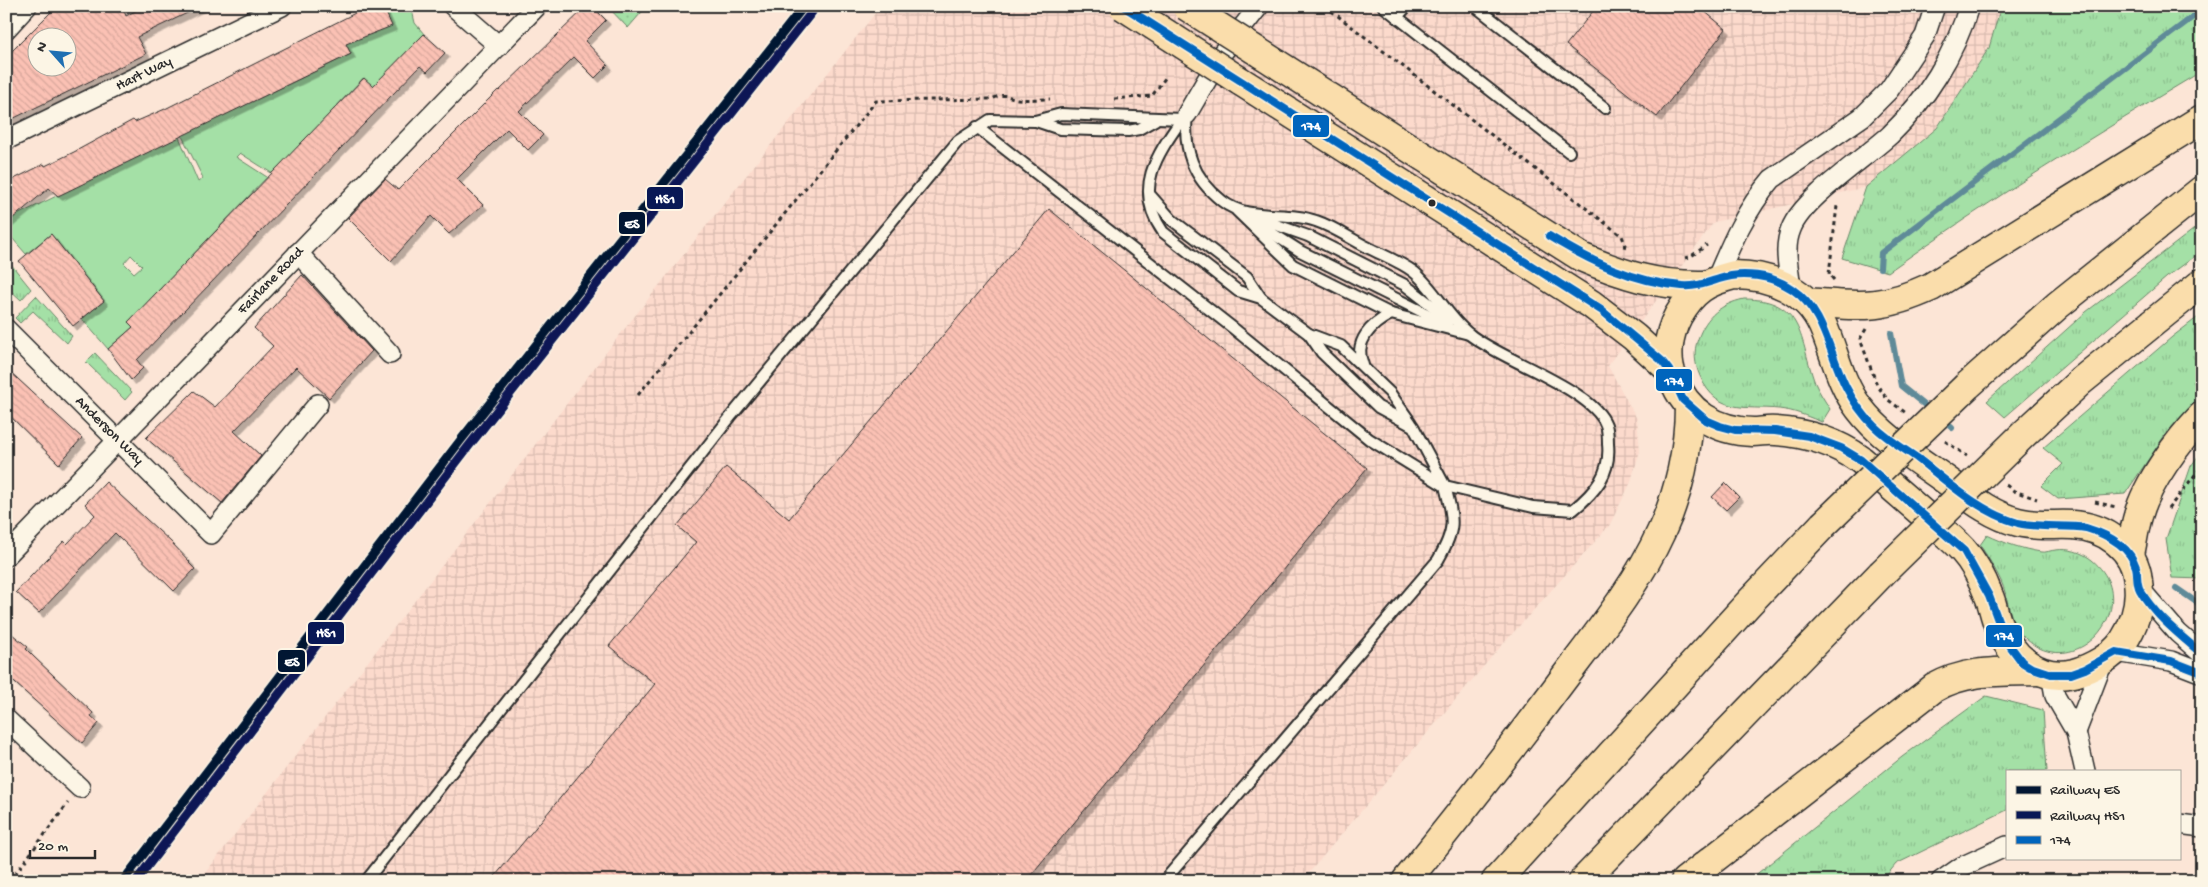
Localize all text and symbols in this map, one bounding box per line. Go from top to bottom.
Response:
north arrow [28,28,78,78]
text: N [33,39,52,55]
street label: Hart Way [113,52,176,95]
line badge: 174 [1292,114,1330,138]
text: 174 [1300,119,1321,136]
line badge: HS1 [646,186,684,210]
text: HS1 [655,192,675,209]
unlabelled marker [1427,198,1437,208]
line badge: ES [618,211,646,235]
text: ES [624,217,640,234]
street label: Fairlane Road [233,242,309,319]
line badge: 174 [1655,368,1693,392]
text: 174 [1663,374,1684,391]
street label: Anderson Way [71,393,148,470]
line badge: HS1 [307,621,345,645]
line badge: 174 [1985,624,2023,648]
text: HS1 [316,626,336,643]
text: 174 [1993,629,2014,646]
line badge: ES [277,649,306,673]
text: ES [284,655,300,672]
legend [2006,770,2180,860]
text: Railway ES [2050,782,2120,800]
text: Railway HS1 [2050,808,2125,826]
scale bar [30,827,95,859]
text: 174 [2049,832,2071,850]
text: 20 m [38,838,68,856]

